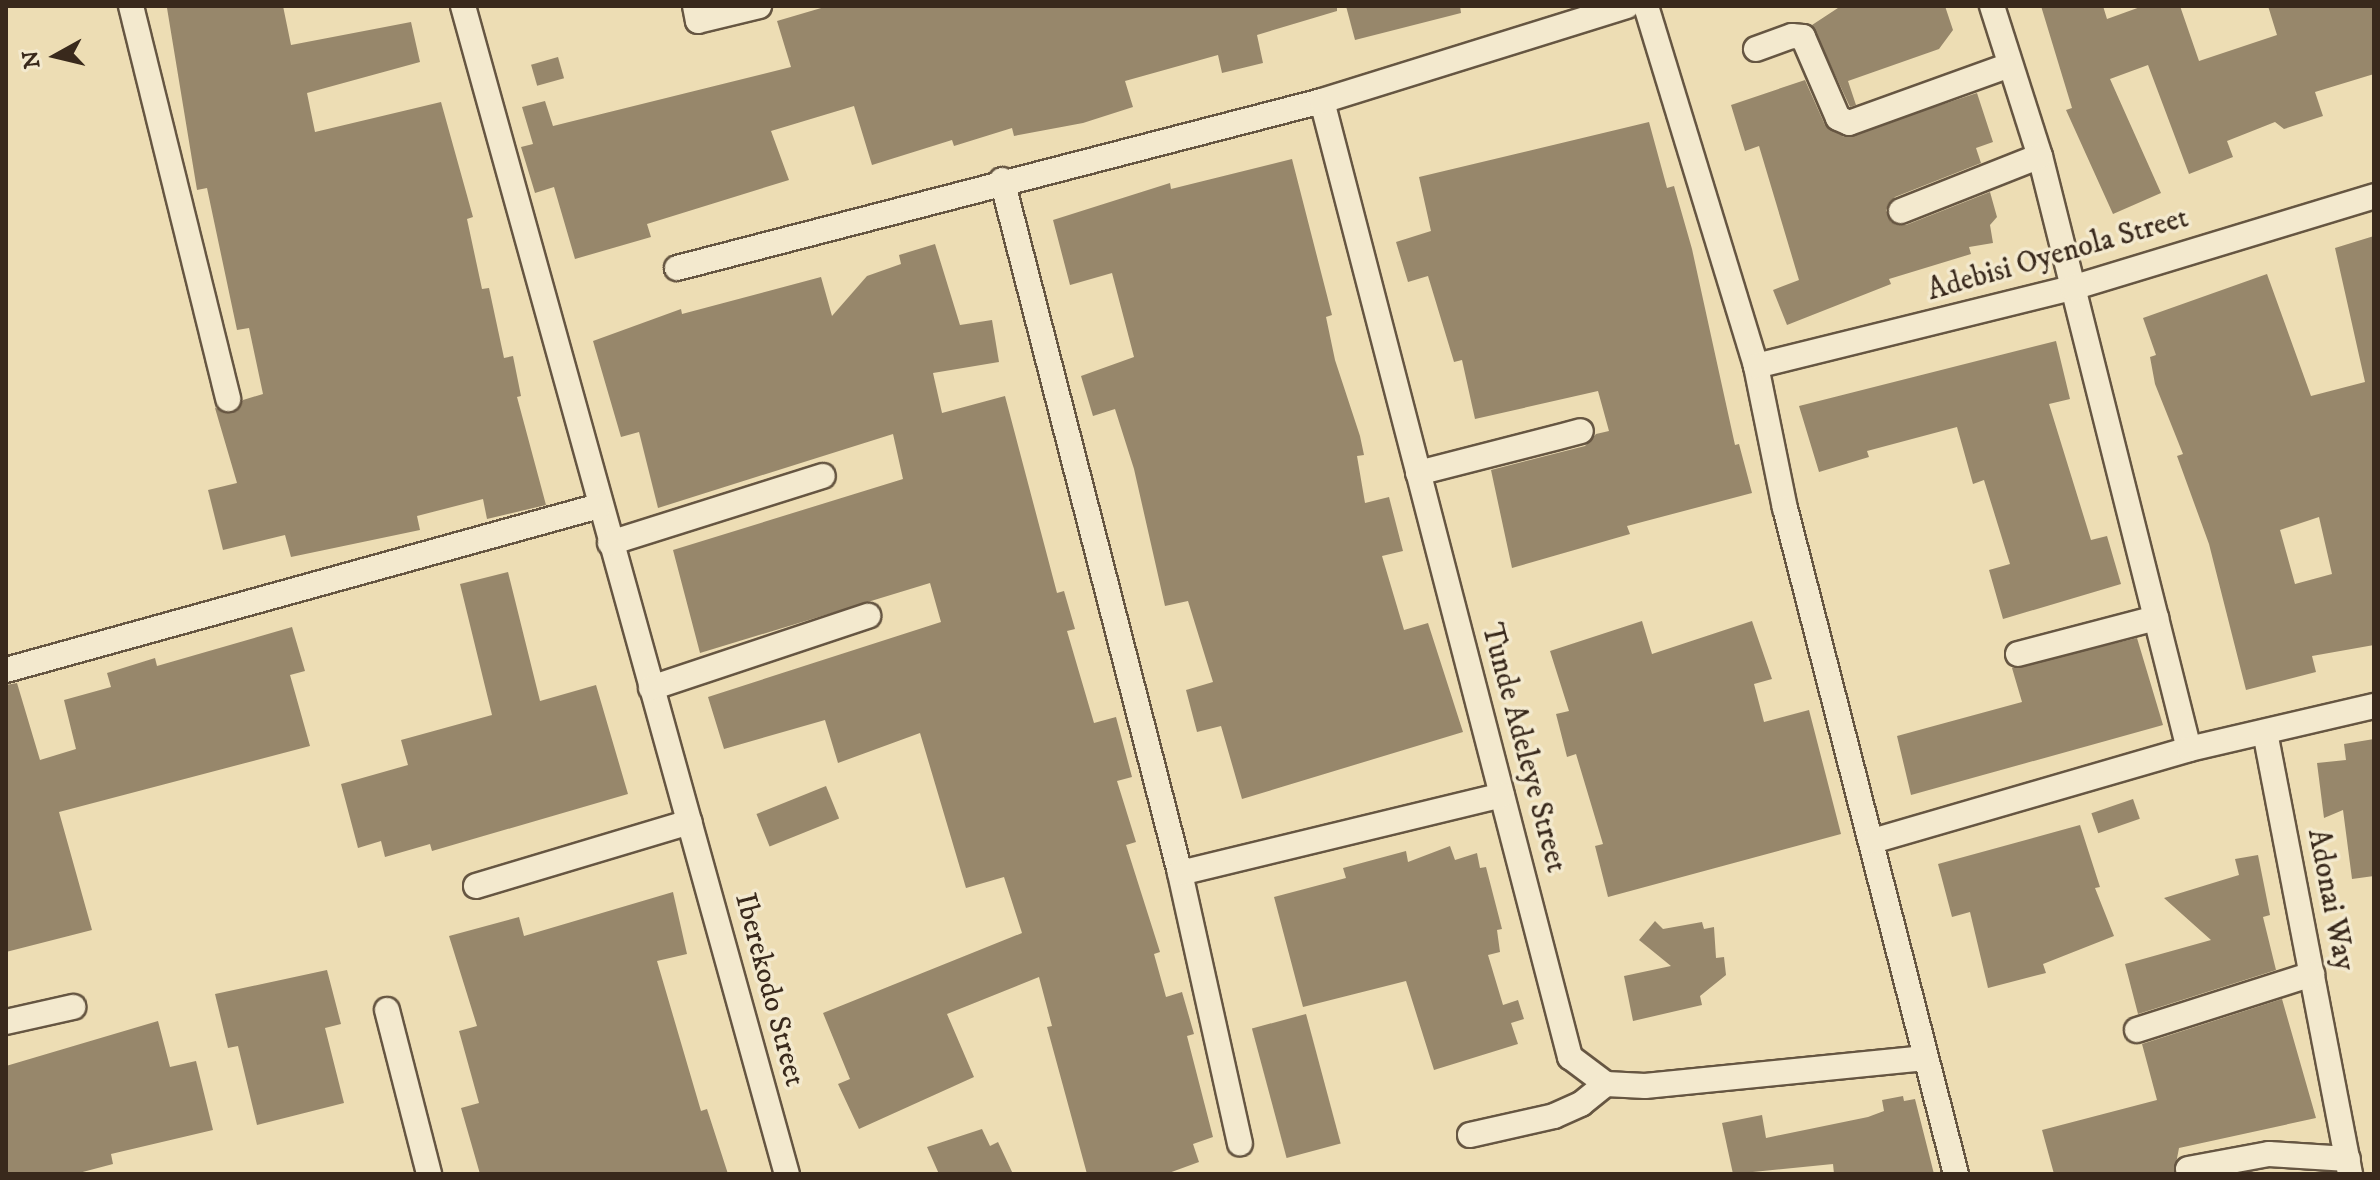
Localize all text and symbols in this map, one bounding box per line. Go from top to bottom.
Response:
north arrow [16,16,96,96]
text: N [17,49,46,70]
street label: Adebisi Oyenola Street [1923,201,2193,309]
street label: Tunde Adeleye Street [1472,620,1574,876]
street label: Adonai Way [2299,826,2361,974]
street label: Iberekodo Street [726,889,812,1091]

